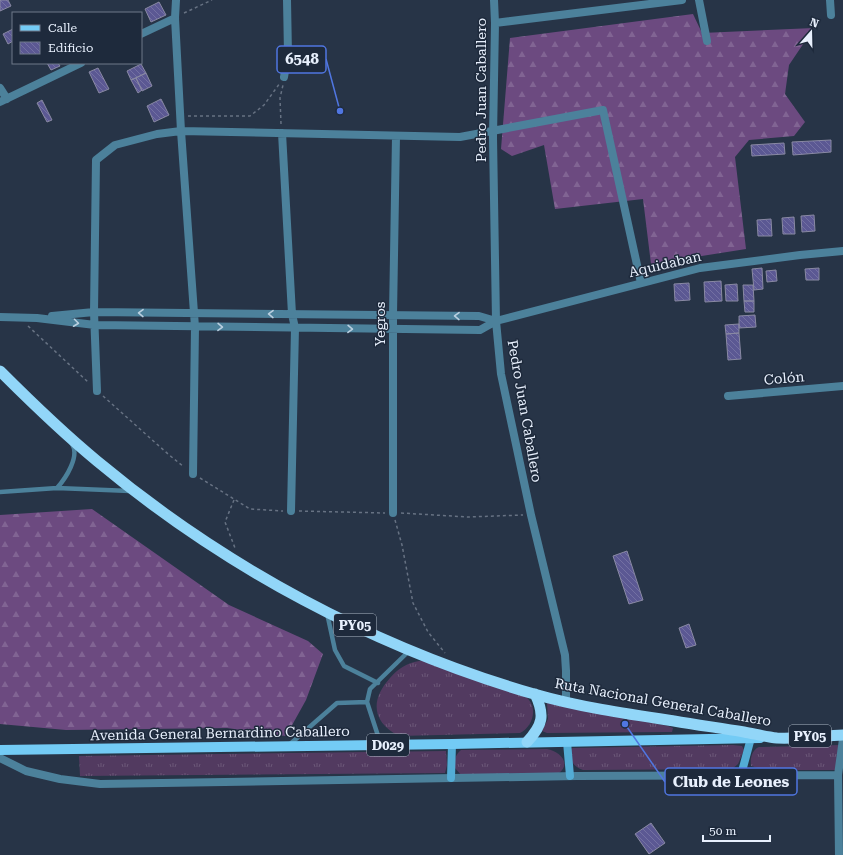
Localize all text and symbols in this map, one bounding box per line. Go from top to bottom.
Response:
legend [12,12,142,64]
north arrow [791,12,831,52]
text: N [808,16,821,31]
street label: Pedro Juan Caballero [473,18,489,162]
text: Calle [48,21,78,35]
text: Edificio [48,41,93,55]
callout: 6548 [277,46,326,73]
text: 6548 [285,50,319,68]
street label: Aquidaban [627,248,703,280]
street label: Yegros [372,301,388,346]
one-way arrow [138,309,144,317]
one-way arrow [268,310,274,318]
one-way arrow [454,312,460,320]
one-way arrow [73,318,79,327]
one-way arrow [217,323,223,331]
one-way arrow [347,325,353,333]
street label: Pedro Juan Caballero [505,338,545,484]
street label: Colón [763,368,805,388]
road number: PY05 [334,614,376,636]
street label: Ruta Nacional General Caballero [553,675,773,729]
street label: Avenida General Bernardino Caballero [90,723,350,743]
road number: PY05 [789,725,831,747]
road number: D029 [367,734,409,756]
callout: Club de Leones [665,768,797,795]
text: Club de Leones [673,773,790,791]
scale bar [703,817,770,843]
text: 50 m [709,824,736,838]

